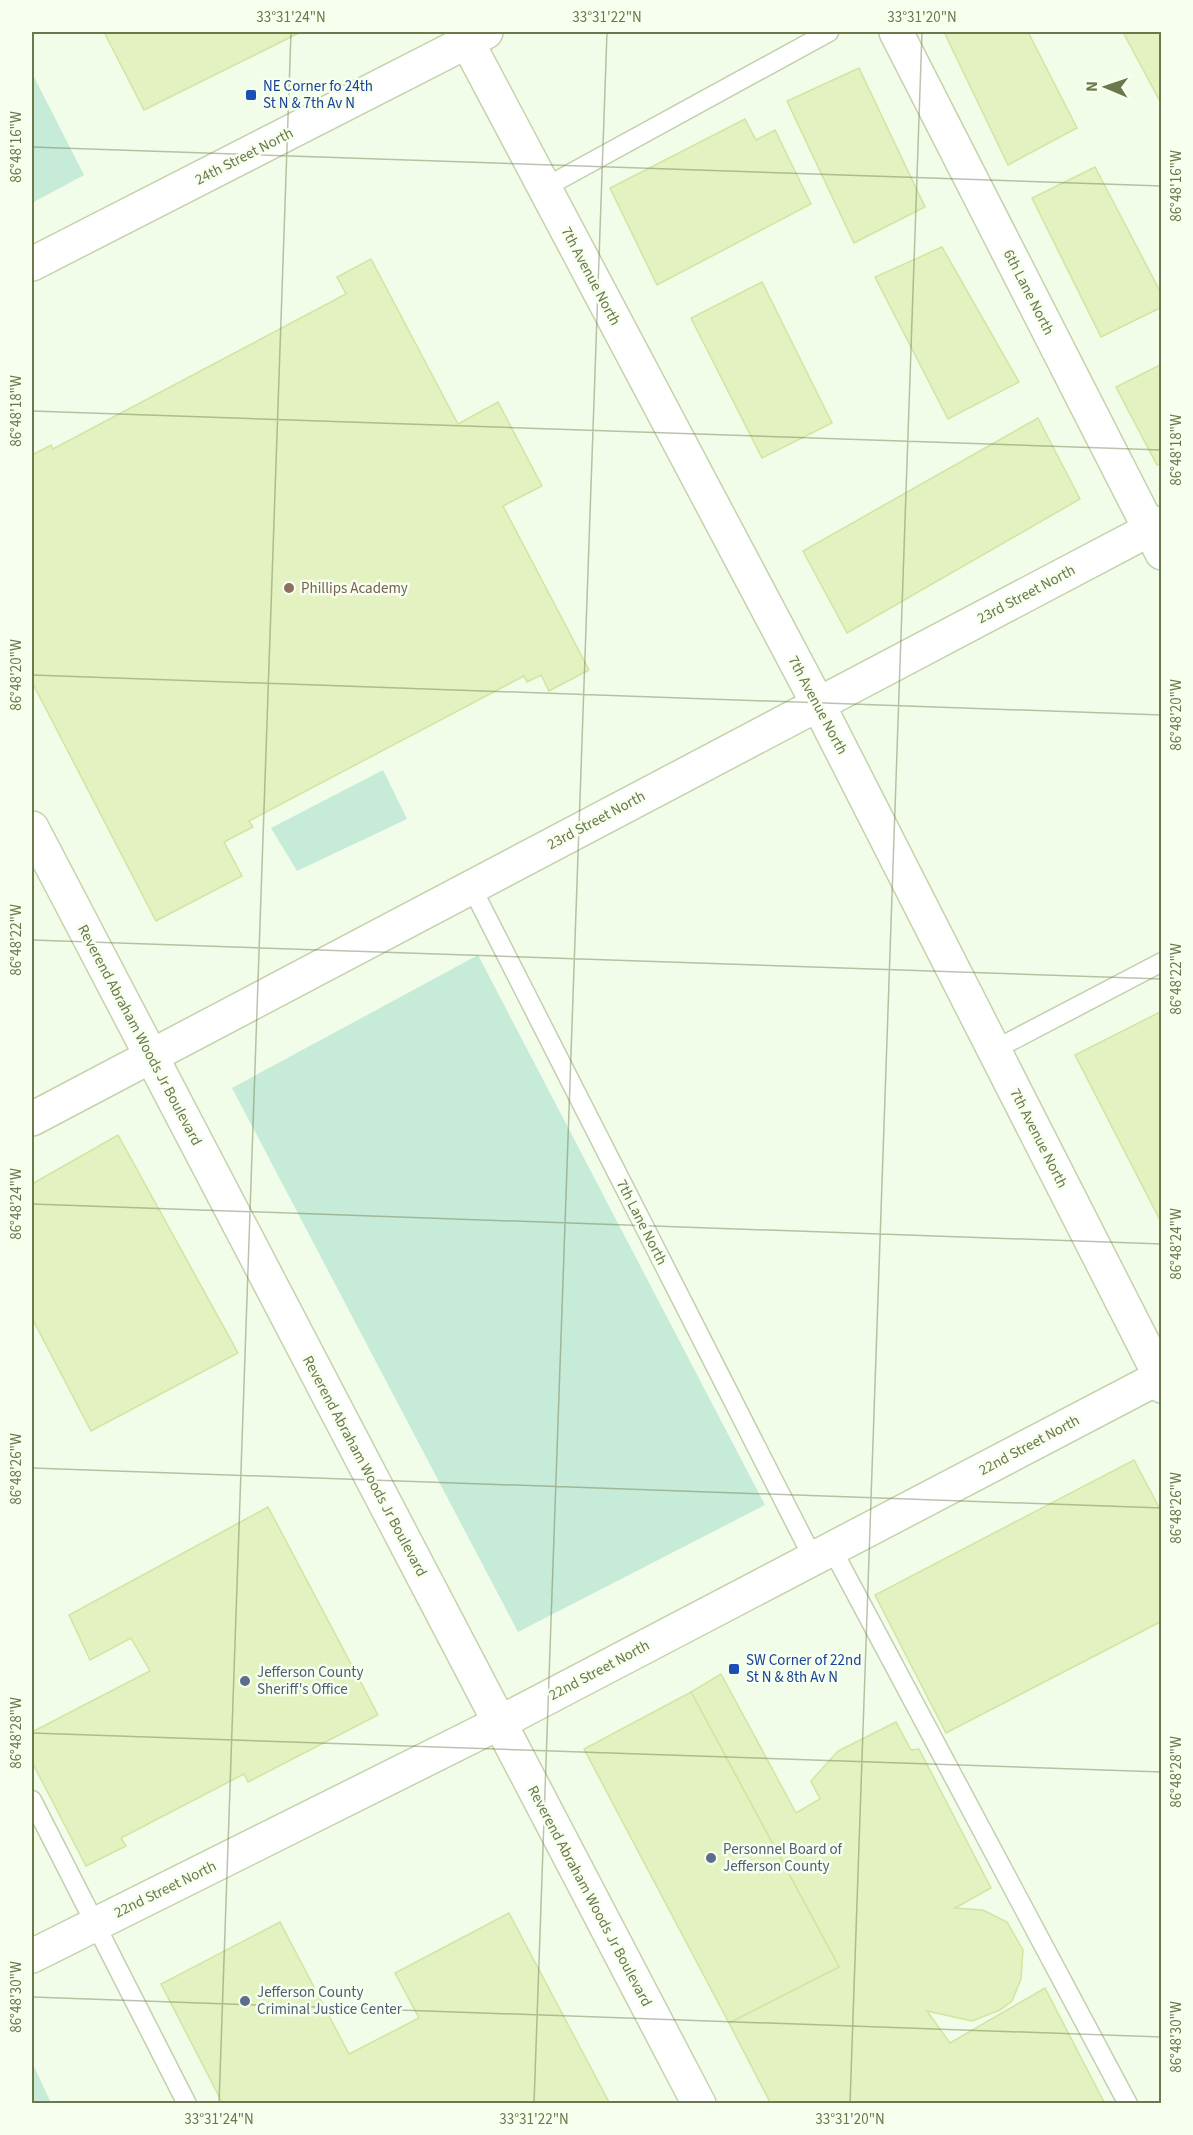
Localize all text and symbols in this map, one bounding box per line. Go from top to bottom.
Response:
text: 33°31'24"N [256,7,326,28]
text: 33°31'22"N [572,7,642,28]
text: 33°31'20"N [887,7,957,28]
north arrow [1076,57,1136,117]
place label: NE Corner fo 24th St N & 7th Av N [263,76,373,114]
text: N [1081,81,1103,92]
marker: NE Corner fo 24th St N & 7th Av N [244,88,258,102]
text: 86°48'16"W [6,111,27,183]
street label: 24th Street North [191,123,297,190]
text: 86°48'16"W [1166,150,1187,222]
street label: 7th Avenue North [556,223,625,329]
street label: 6th Lane North [998,246,1059,339]
text: 86°48'18"W [6,375,27,447]
text: 86°48'18"W [1166,414,1187,486]
street label: 23rd Street North [974,560,1079,629]
place label: Phillips Academy [301,578,408,599]
marker: Phillips Academy [282,581,296,595]
text: 86°48'20"W [6,639,27,711]
street label: 7th Avenue North [783,652,852,758]
text: 86°48'20"W [1166,679,1187,751]
street label: 23rd Street North [544,786,649,855]
text: 86°48'22"W [6,904,27,976]
street label: Reverend Abraham Woods Jr Boulevard [72,921,207,1149]
text: 86°48'22"W [1166,943,1187,1015]
street label: 7th Avenue North [1004,1085,1073,1192]
text: 86°48'24"W [6,1168,27,1240]
street label: 7th Lane North [611,1176,672,1269]
text: 86°48'24"W [1166,1208,1187,1280]
street label: Reverend Abraham Woods Jr Boulevard [297,1352,432,1580]
street label: 22nd Street North [975,1410,1083,1481]
text: 86°48'26"W [6,1433,27,1505]
text: 86°48'26"W [1166,1472,1187,1544]
street label: 22nd Street North [545,1635,653,1706]
place label: SW Corner of 22nd St N & 8th Av N [746,1650,861,1688]
place label: Jefferson County Sheriff's Office [257,1662,363,1700]
marker: SW Corner of 22nd St N & 8th Av N [727,1662,741,1676]
marker: Jefferson County Sheriff's Office [238,1674,252,1688]
text: 86°48'28"W [6,1697,27,1769]
text: 86°48'28"W [1166,1736,1187,1808]
street label: Reverend Abraham Woods Jr Boulevard [522,1782,657,2010]
place label: Personnel Board of Jefferson County [723,1839,843,1877]
marker: Personnel Board of Jefferson County [704,1851,718,1865]
street label: 22nd Street North [111,1856,220,1923]
text: 86°48'30"W [6,1961,27,2033]
place label: Jefferson County Criminal Justice Center [257,1982,403,2020]
marker: Jefferson County Criminal Justice Center [238,1994,252,2008]
text: 86°48'30"W [1166,2001,1187,2073]
text: 33°31'24"N [184,2109,254,2130]
text: 33°31'22"N [499,2109,569,2130]
text: 33°31'20"N [815,2109,885,2130]

